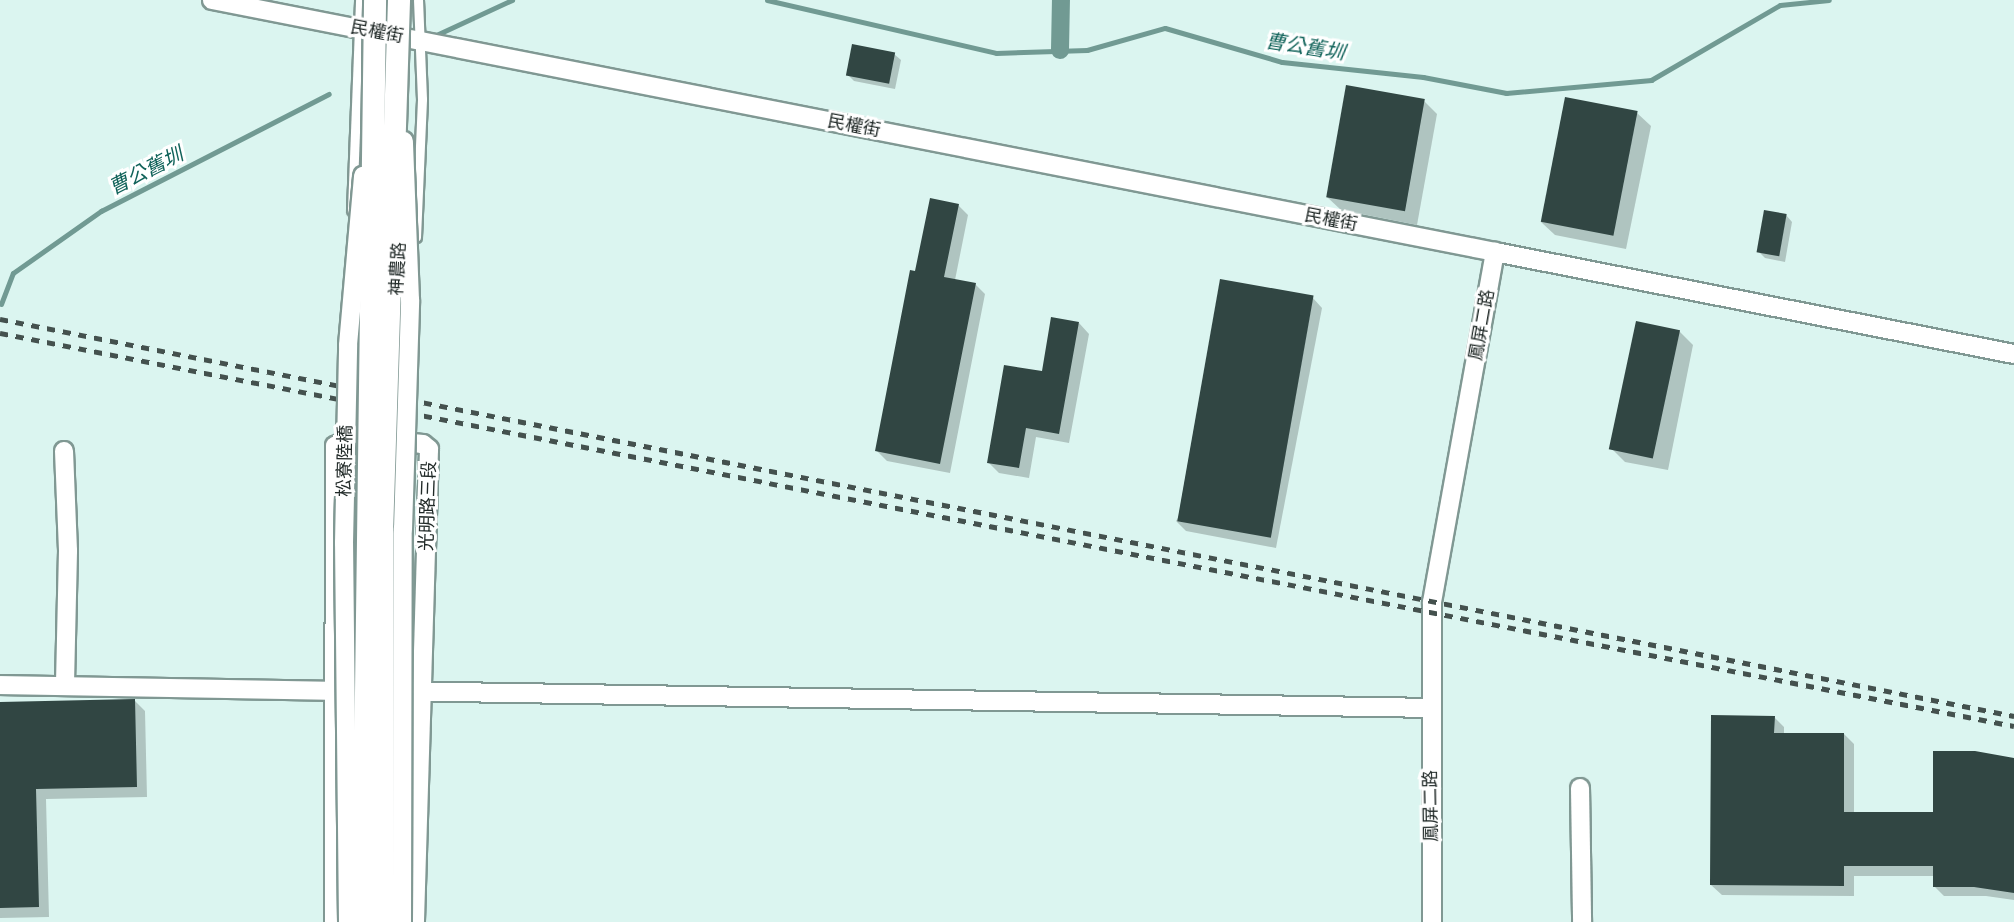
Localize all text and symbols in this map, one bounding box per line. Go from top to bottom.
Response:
street label: 民權街 [348,16,406,48]
water label: 曹公舊圳 [1264,29,1346,65]
street label: 民權街 [825,110,883,142]
water label: 曹公舊圳 [105,142,187,200]
street label: 民權街 [1302,204,1360,236]
street label: 神農路 [386,241,410,297]
street label: 鳳屏二路 [1465,288,1499,362]
street label: 松寮陸橋 [334,425,356,497]
street label: 光明路三段 [416,461,440,551]
street label: 鳳屏二路 [1420,770,1442,842]

